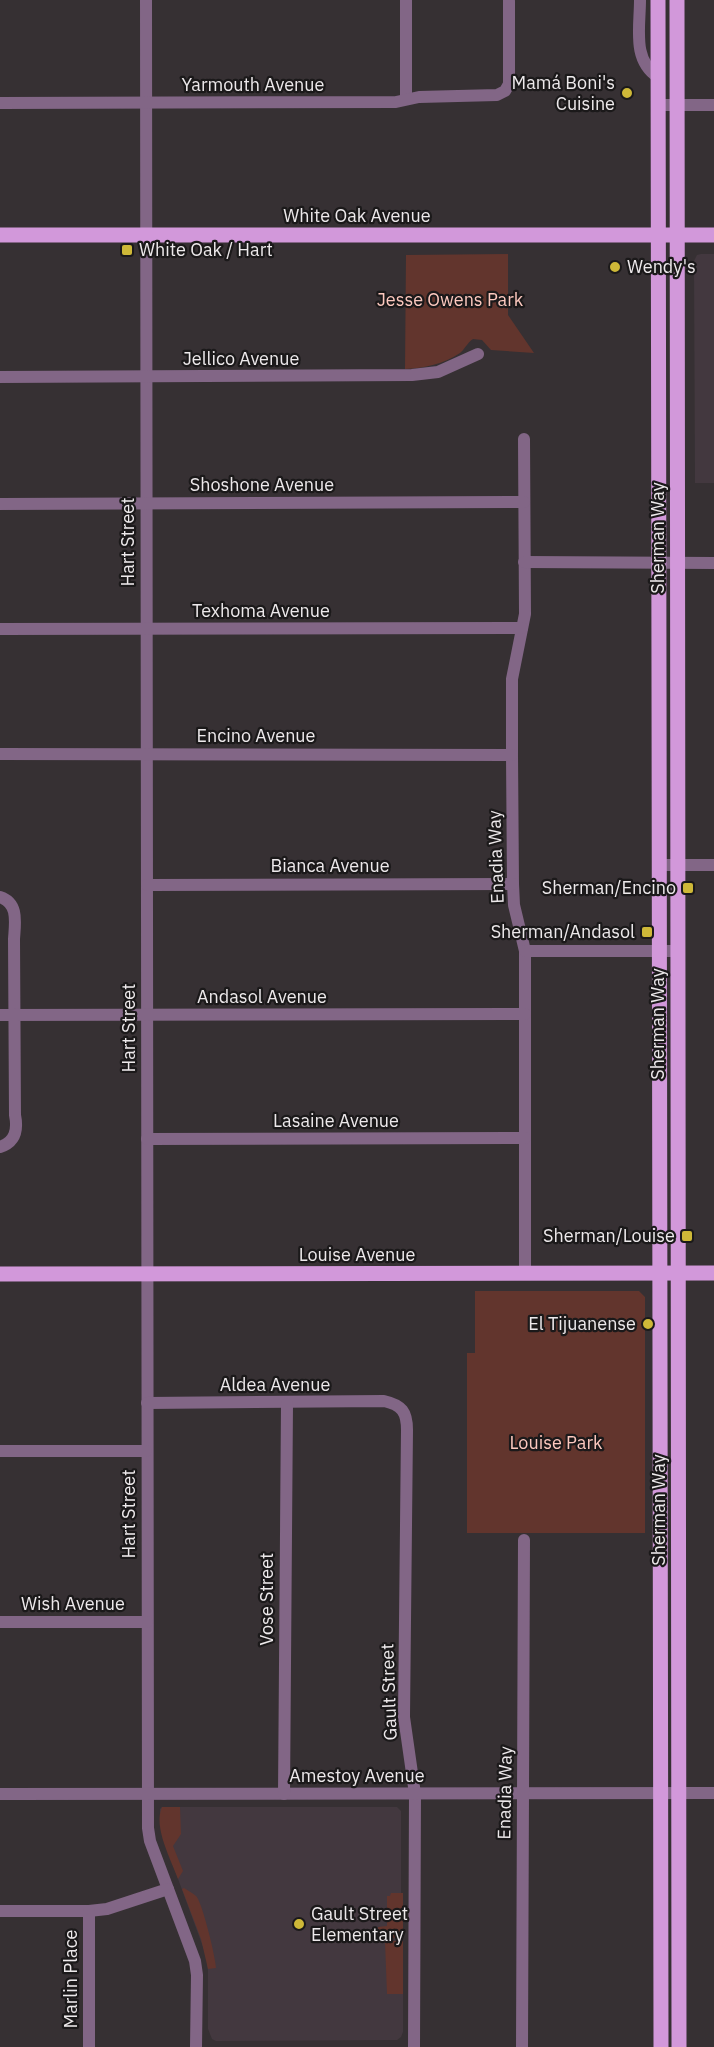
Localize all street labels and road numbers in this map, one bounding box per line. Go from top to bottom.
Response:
street label: Yarmouth Avenue [182,73,325,96]
street label: White Oak Avenue [283,204,431,227]
street label: Jellico Avenue [183,347,299,370]
street label: Shoshone Avenue [190,473,334,496]
street label: Sherman Way [646,482,669,594]
street label: Hart Street [116,498,139,586]
street label: Texhoma Avenue [192,599,330,622]
street label: Encino Avenue [197,724,316,747]
street label: Enadia Way [482,810,509,904]
street label: Bianca Avenue [270,854,390,877]
street label: Sherman Way [646,968,669,1080]
street label: Hart Street [117,984,140,1072]
street label: Andasol Avenue [197,985,327,1008]
street label: Lasaine Avenue [273,1109,399,1132]
street label: Louise Avenue [299,1243,415,1266]
street label: Aldea Avenue [220,1373,330,1396]
street label: Sherman Way [647,1454,670,1566]
street label: Hart Street [117,1470,140,1558]
street label: Vose Street [255,1553,278,1645]
street label: Wish Avenue [21,1592,125,1615]
street label: Gault Street [375,1643,402,1741]
street label: Enadia Way [492,1746,517,1840]
street label: Amestoy Avenue [289,1764,425,1787]
street label: Marlin Place [59,1929,82,2028]

